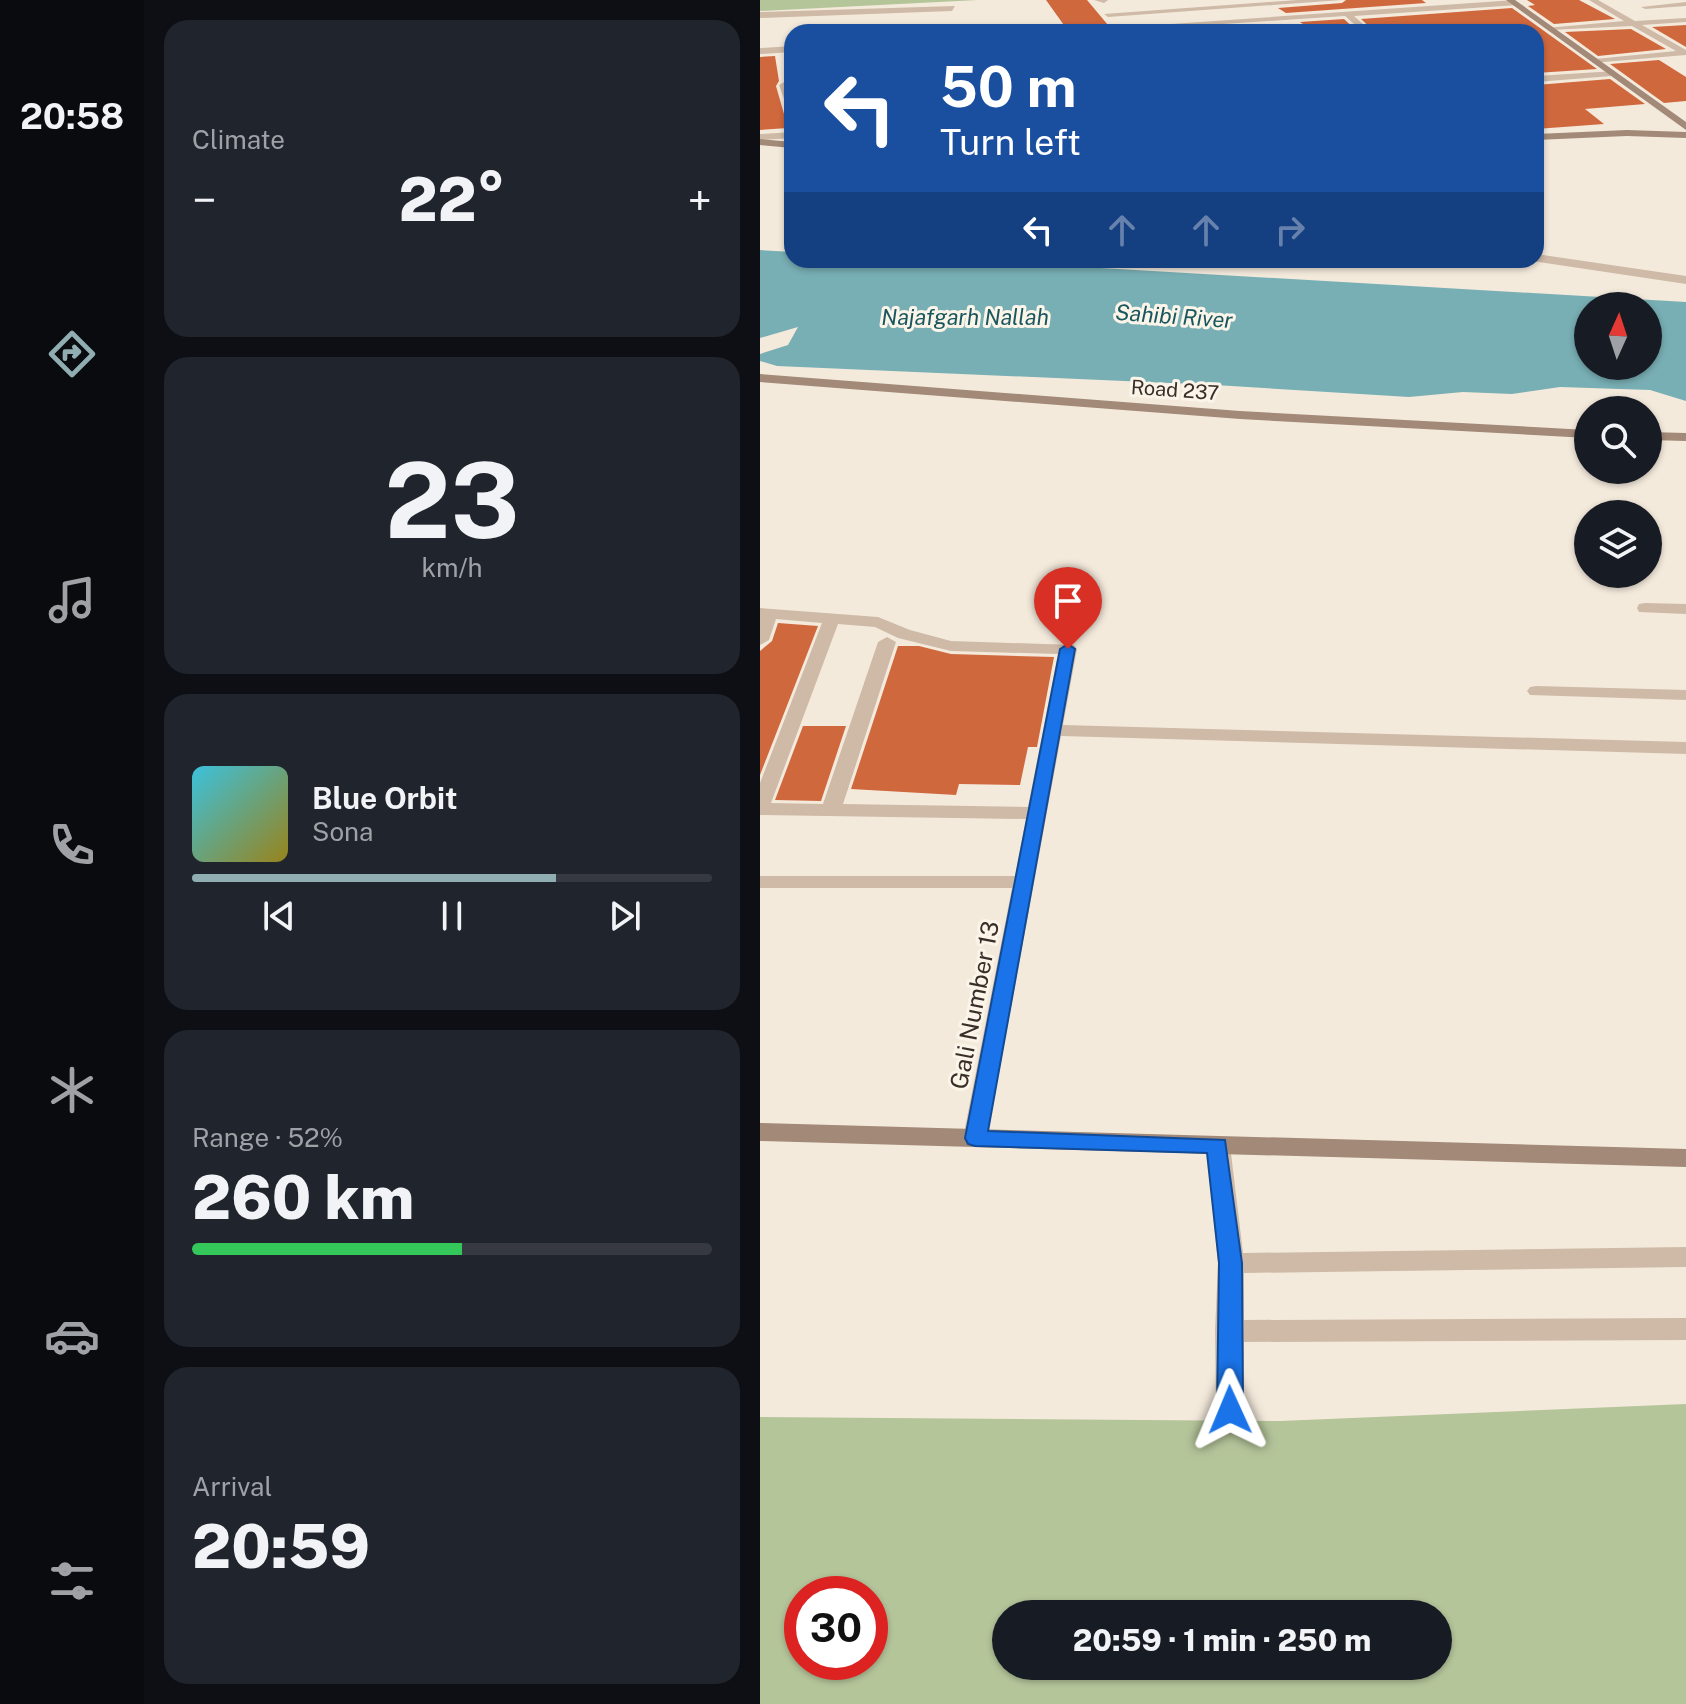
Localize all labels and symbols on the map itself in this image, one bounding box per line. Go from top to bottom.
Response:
north arrow [1574,292,1662,380]
water label: Sahibi River [1114,299,1234,333]
water label: Najafgarh Nallah [881,304,1049,330]
street label: Road 237 [1130,375,1220,405]
pin [1034,567,1102,649]
street label: Gali Number 13 [944,919,1004,1091]
position arrow [1188,1368,1272,1452]
speed limit sign: 30 [784,1576,888,1680]

